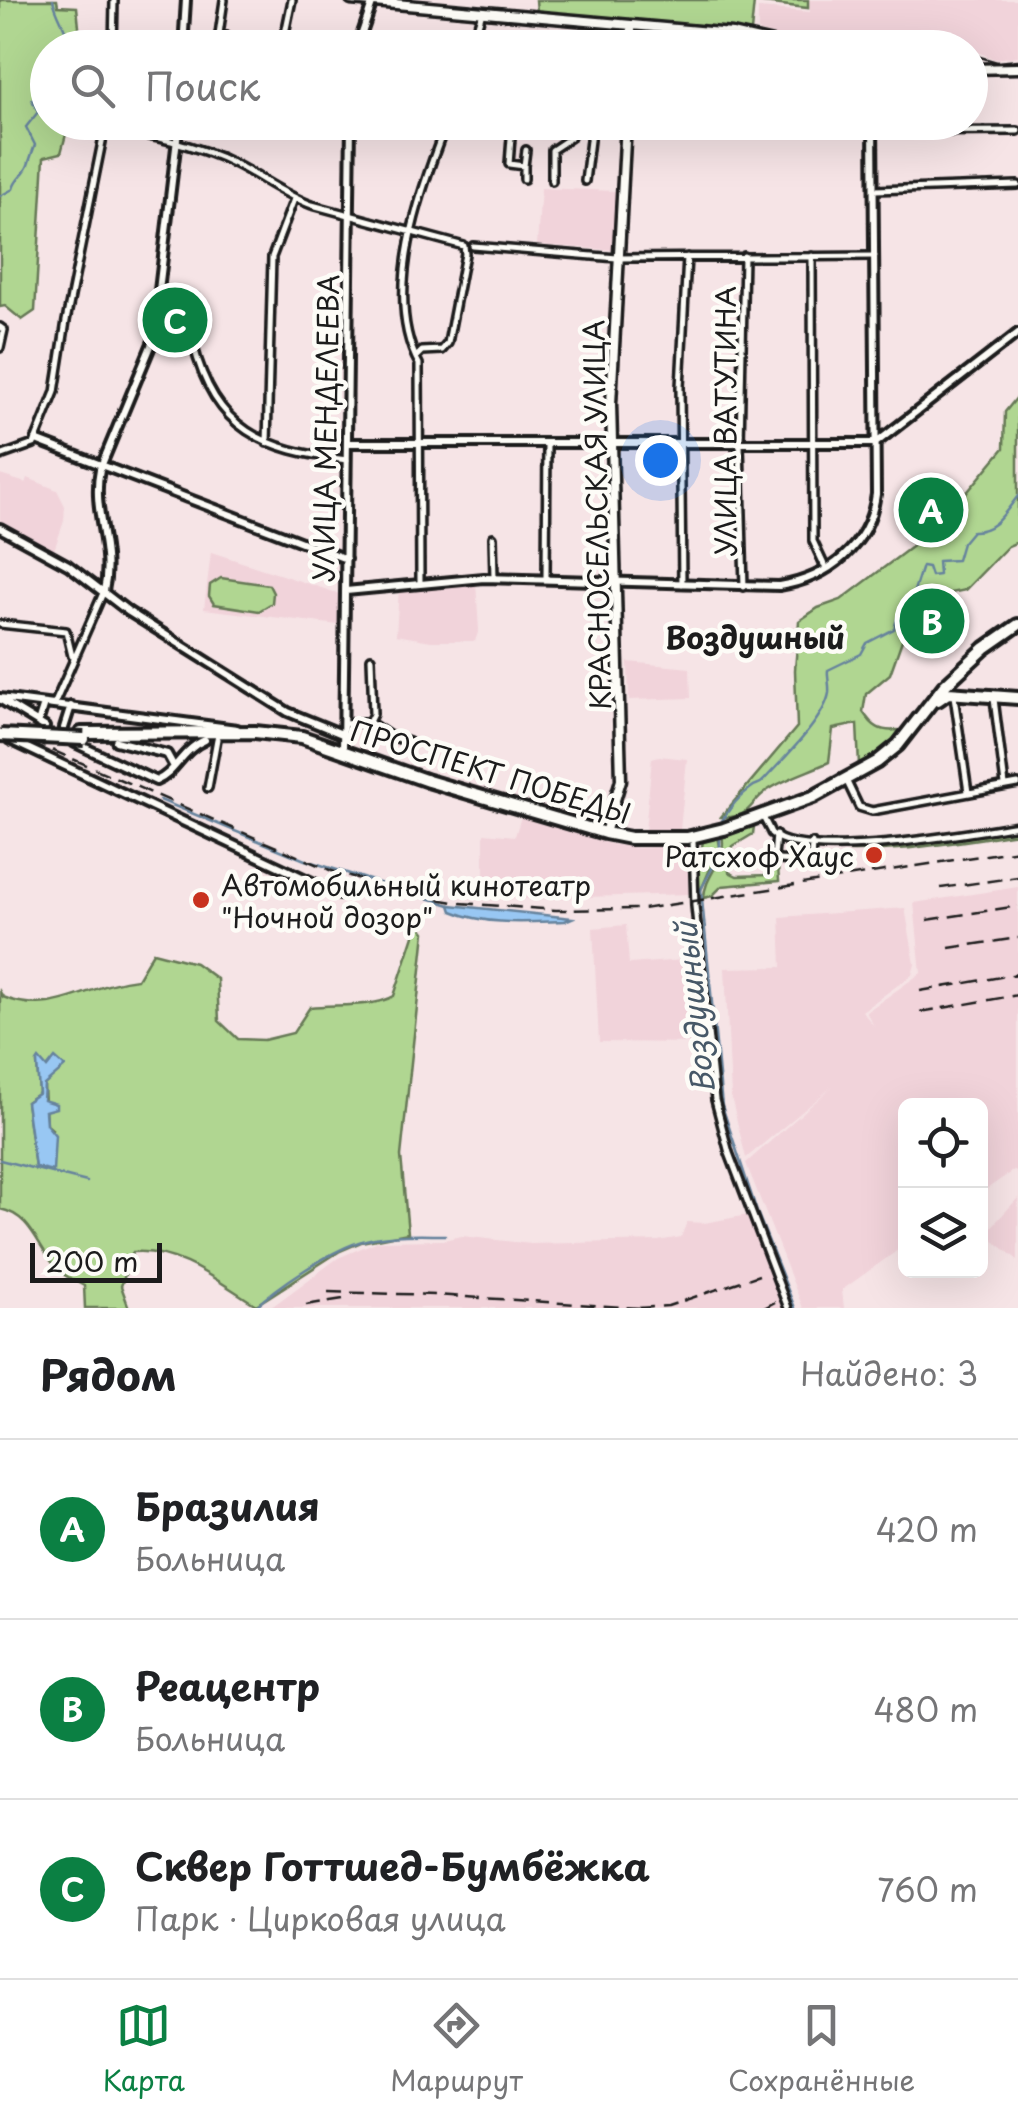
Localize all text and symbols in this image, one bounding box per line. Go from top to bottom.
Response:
search box [30,30,988,140]
text: Поиск [145,57,260,114]
icon: search [65,58,120,113]
street label: УЛИЦА МЕНДЕЛЕЕВА [301,274,349,582]
pin: C [142,282,208,358]
street label: УЛИЦА ВАТУТИНА [703,286,746,556]
street label: КРАСНОСЕЛЬСКАЯ УЛИЦА [571,319,621,711]
your location [635,435,686,486]
pin: A [898,472,964,548]
pin: B [900,584,964,658]
district label: Воздушный [665,614,845,659]
street label: ПРОСПЕКТ ПОБЕДЫ [346,708,636,834]
place label: Ратсхоф Хаус [665,834,854,877]
marker: Ратсхоф Хаус [863,844,885,866]
place label: Автомобильный кинотеатр "Ночной дозор" [221,863,591,938]
marker: Автомобильный кинотеатр "Ночной дозор" [190,889,212,911]
water label: Воздушный [661,917,724,1096]
map controls [898,1098,988,1278]
button: locate [898,1098,988,1188]
button: layers [898,1188,988,1278]
scale bar [30,1238,162,1282]
text: 200 m [45,1239,138,1282]
text: Рядом [40,1342,177,1405]
text: Найдено: 3 [800,1349,978,1397]
text: Бразилия [135,1477,320,1534]
text: A [60,1505,85,1553]
text: 420 m [876,1505,978,1553]
text: Больница [135,1534,285,1582]
text: Реацентр [135,1657,320,1714]
text: B [62,1685,83,1733]
text: 480 m [873,1685,978,1733]
text: Больница [135,1714,285,1762]
text: Сквер Готтшед-Бумбёжка [135,1837,650,1894]
text: C [60,1865,85,1913]
text: 760 m [877,1865,978,1913]
text: Парк · Цирковая улица [135,1894,506,1942]
tab: Карта [103,1998,185,2101]
tab: Маршрут [390,1998,523,2101]
tab: Сохранённые [728,1998,915,2101]

